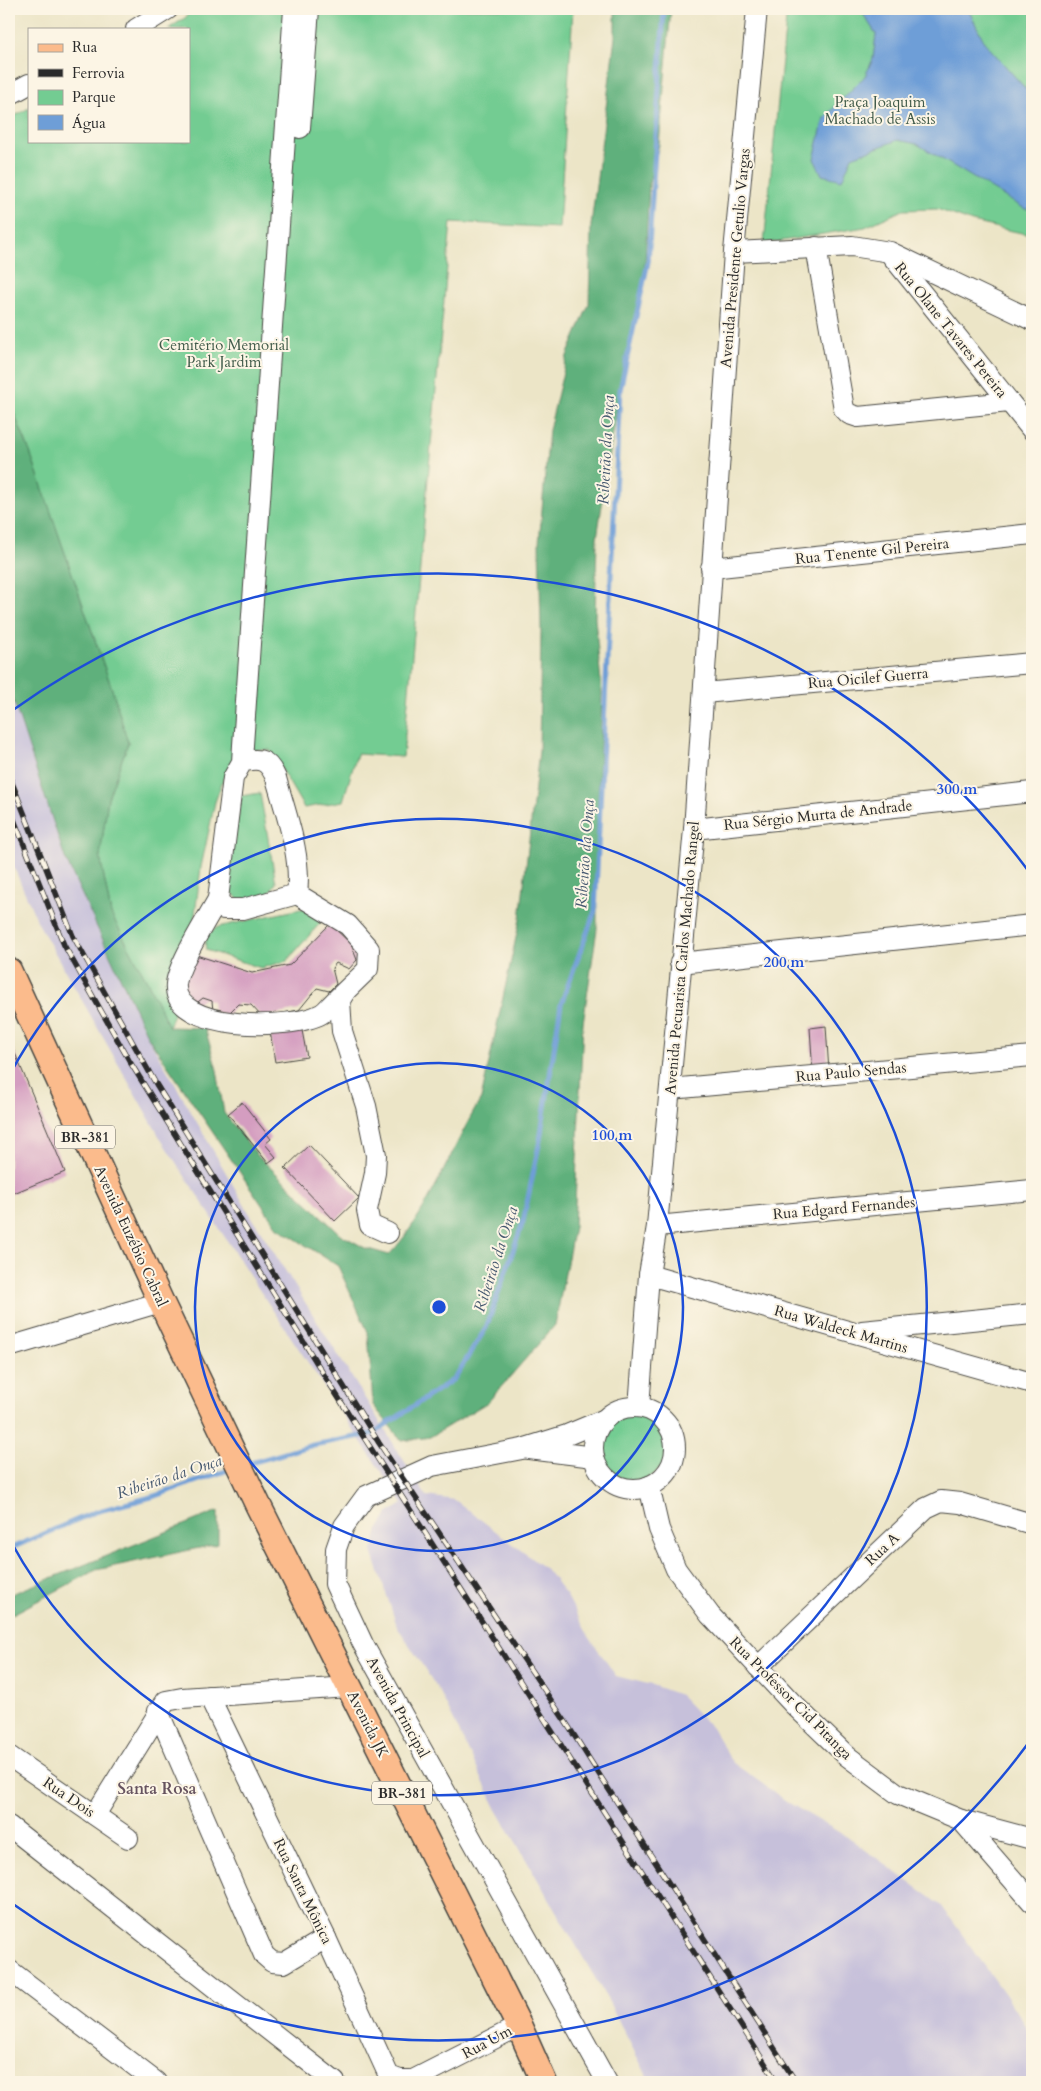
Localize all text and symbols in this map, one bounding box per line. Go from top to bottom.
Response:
legend [28,28,190,142]
text: Rua [72,37,98,57]
text: Ferrovia [72,63,125,83]
text: Parque [72,87,116,107]
park label: Praça Joaquim Machado de Assis [824,92,936,129]
text: Água [72,113,106,133]
street label: Avenida Presidente Getulio Vargas [715,147,755,369]
street label: Rua Olane Tavares Pereira [890,258,1012,402]
park label: Cemitério Memorial Park Jardim [159,335,289,372]
water label: Ribeirão da Onça [592,395,620,505]
street label: Rua Tenente Gil Pereira [794,533,950,569]
street label: Rua Oicilef Guerra [807,663,930,693]
text: 300 m [937,779,978,799]
street label: Rua Sérgio Murta de Andrade [723,795,913,835]
water label: Ribeirão da Onça [570,799,600,909]
street label: Avenida Pecuarista Carlos Machado Rangel [660,820,704,1096]
text: 200 m [764,952,805,972]
street label: Rua Paulo Sendas [795,1057,907,1087]
text: 100 m [592,1125,633,1145]
road number: BR-381 [55,1126,115,1148]
street label: Avenida Euzébio Cabral [90,1162,173,1310]
street label: Rua Edgard Fernandes [772,1192,916,1224]
water label: Ribeirão da Onça [469,1204,523,1315]
centre of rings [430,1298,448,1316]
street label: Rua Waldeck Martins [772,1300,910,1358]
water label: Ribeirão da Onça [114,1450,225,1504]
street label: Rua A [861,1528,904,1570]
street label: Rua Professor Cid Pitanga [725,1632,857,1764]
street label: Avenida Principal [362,1653,434,1761]
street label: Avenida JK [343,1687,394,1762]
street label: Rua Dois [39,1772,99,1822]
district label: Santa Rosa [117,1778,197,1800]
road number: BR-381 [372,1782,432,1805]
street label: Rua Santa Mônica [269,1835,337,1948]
street label: Rua Um [458,2020,516,2064]

